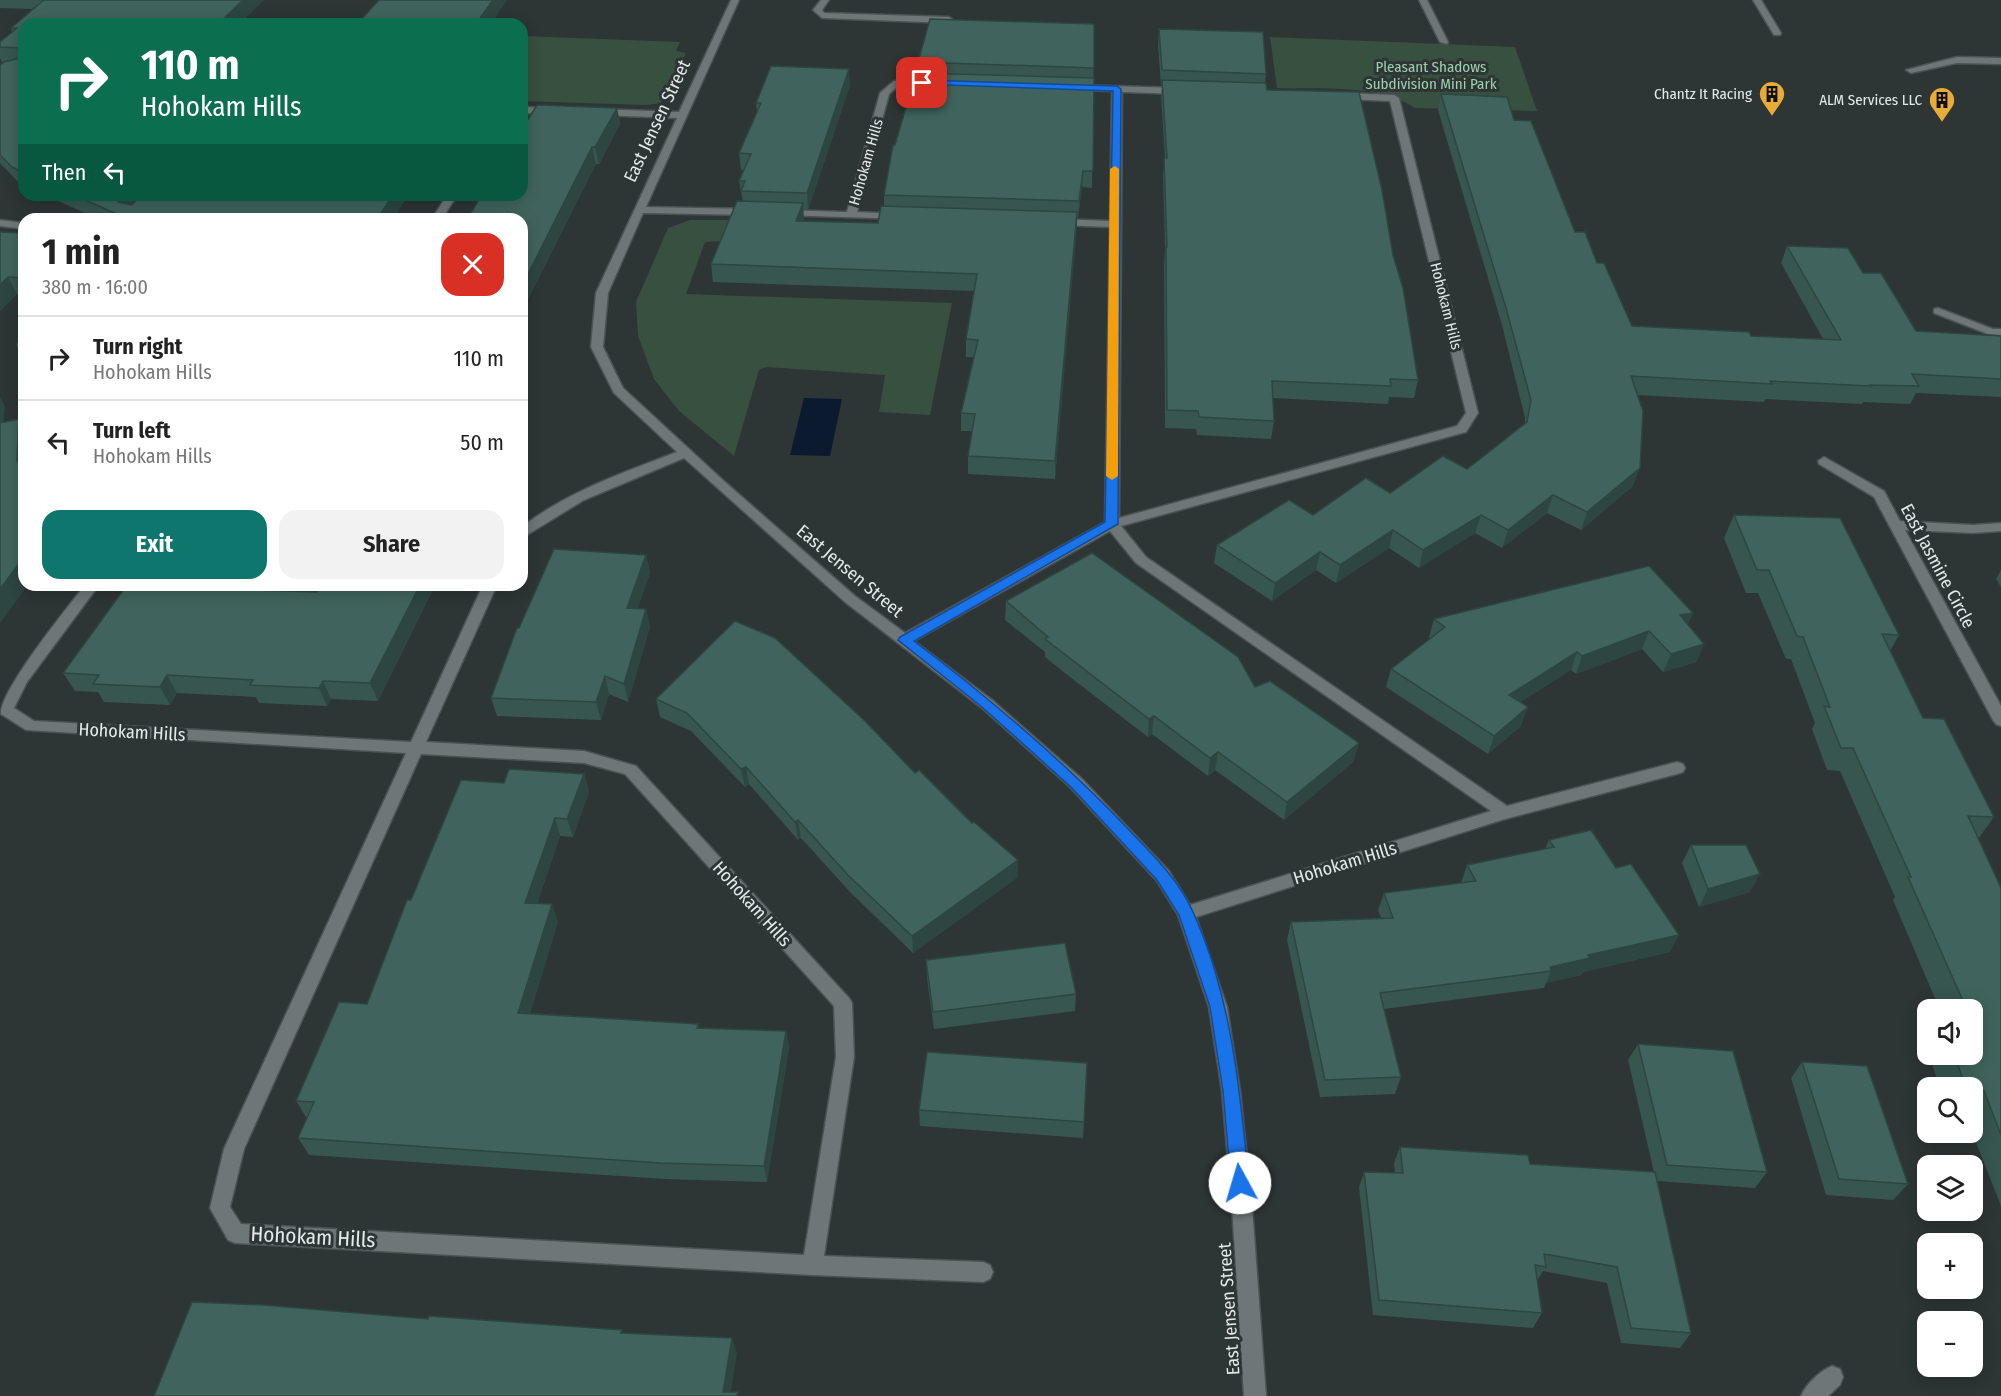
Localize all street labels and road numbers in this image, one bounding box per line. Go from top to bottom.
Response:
street label: East Jensen Street [619,56,695,186]
street label: Hohokam Hills [845,117,887,207]
street label: Hohokam Hills [1426,261,1466,351]
street label: East Jasmine Circle [1896,500,1980,632]
street label: East Jensen Street [792,520,908,622]
street label: Hohokam Hills [78,718,186,746]
street label: Hohokam Hills [1291,837,1400,889]
street label: Hohokam Hills [708,857,796,951]
street label: Hohokam Hills [250,1221,376,1253]
street label: East Jensen Street [1213,1242,1245,1376]

